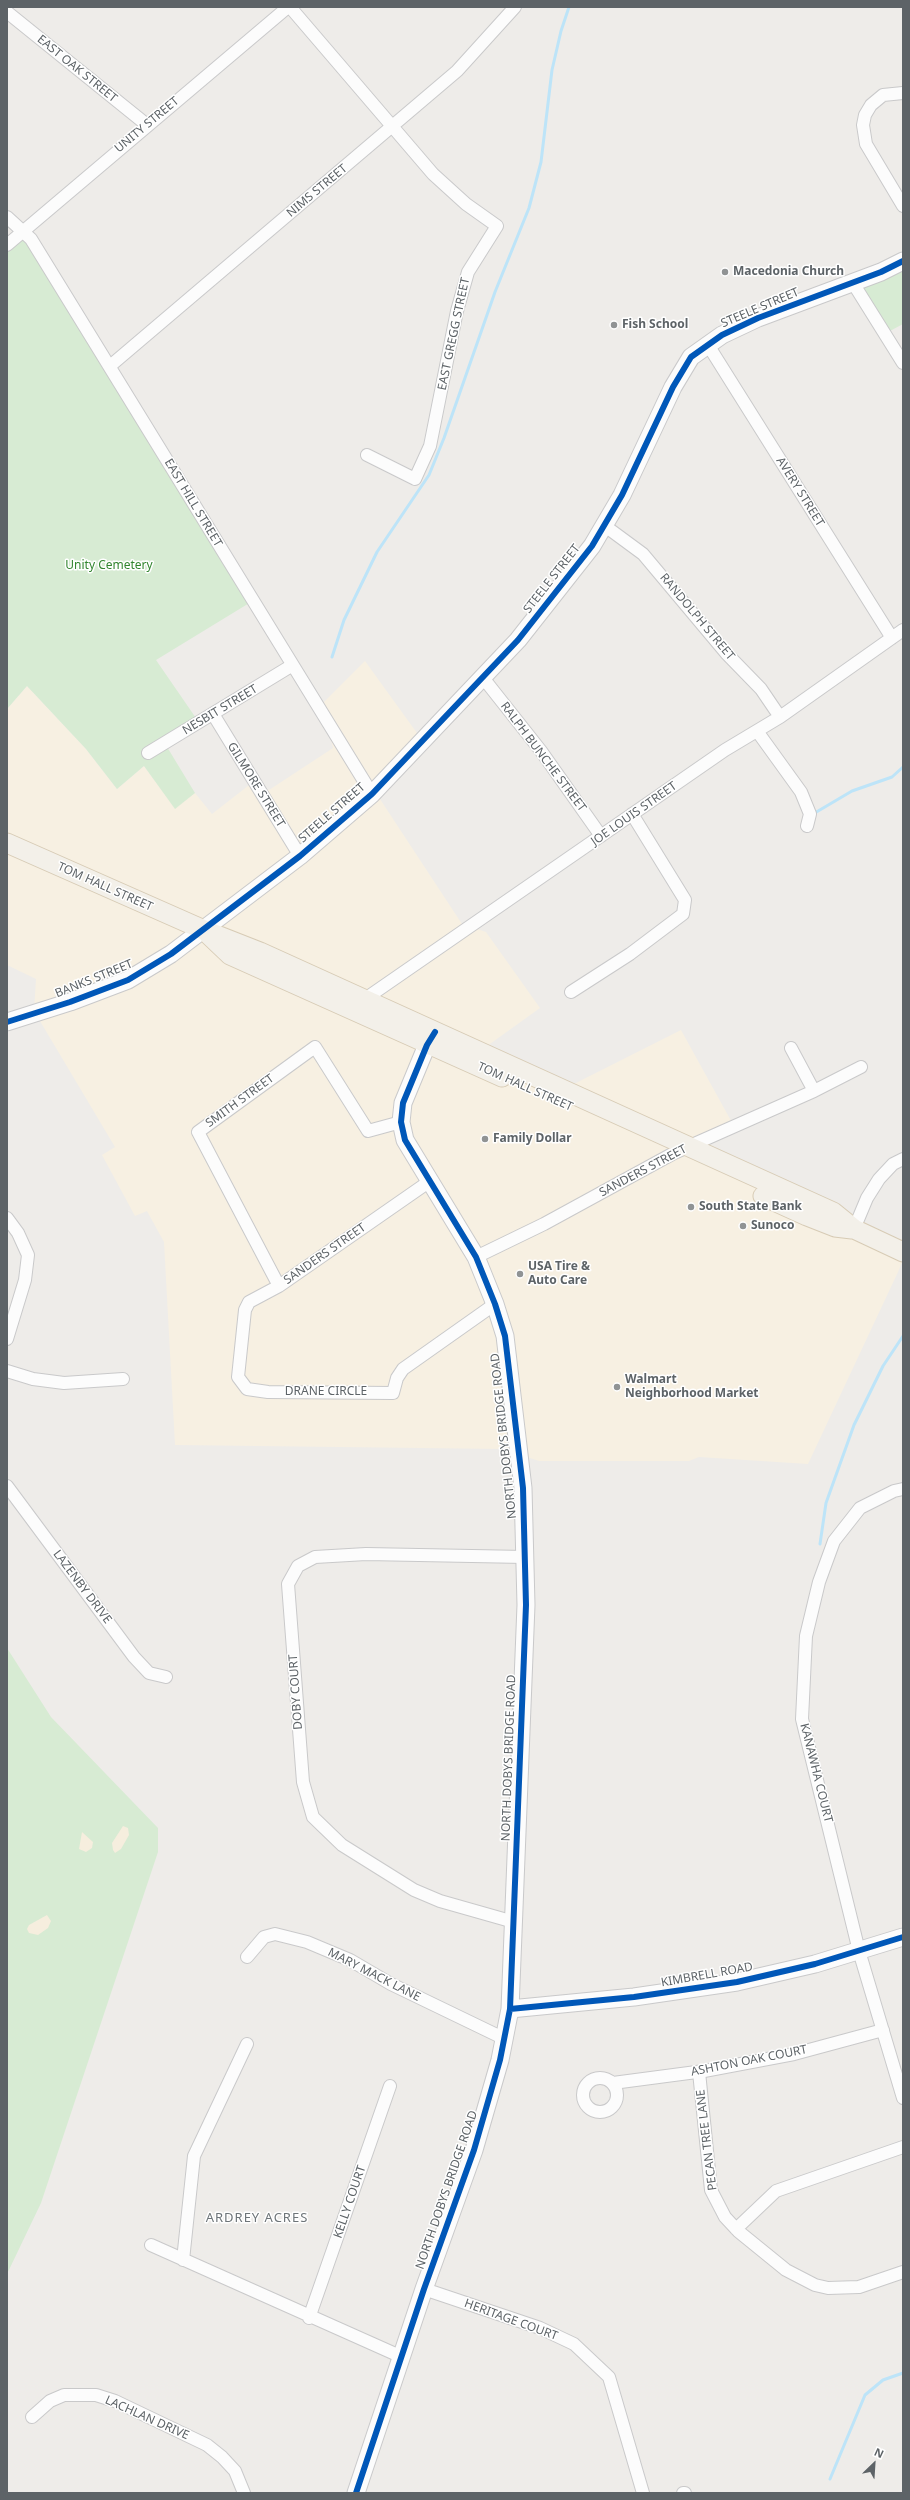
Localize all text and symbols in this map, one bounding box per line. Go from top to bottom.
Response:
street label: EAST OAK STREET [34,32,120,106]
street label: UNITY STREET [112,94,182,156]
street label: NIMS STREET [284,162,350,220]
place label: Macedonia Church [733,265,844,279]
marker: Macedonia Church [720,267,730,277]
street label: EAST GREGG STREET [435,276,473,392]
street label: STEELE STREET [719,285,801,331]
place label: Fish School [622,318,688,332]
marker: Fish School [609,320,619,330]
street label: AVERY STREET [773,455,827,529]
street label: EAST HILL STREET [161,456,225,550]
street label: STEELE STREET [521,542,583,616]
park label: Unity Cemetery [65,559,153,573]
street label: RANDOLPH STREET [657,571,737,663]
street label: NESBIT STREET [180,682,260,738]
street label: RALPH BUNCHE STREET [497,699,589,815]
street label: GILMORE STREET [224,740,288,830]
street label: JOE LOUIS STREET [588,779,680,849]
street label: STEELE STREET [296,780,368,846]
street label: TOM HALL STREET [55,860,155,914]
street label: BANKS STREET [53,957,135,1001]
street label: TOM HALL STREET [475,1060,575,1114]
street label: SMITH STREET [203,1071,277,1131]
place label: Family Dollar [493,1132,572,1146]
marker: Family Dollar [480,1134,490,1144]
street label: SANDERS STREET [597,1142,689,1200]
place label: South State Bank [699,1200,802,1214]
marker: South State Bank [686,1202,696,1212]
place label: Sunoco [751,1219,794,1233]
street label: SANDERS STREET [281,1220,369,1288]
marker: Sunoco [738,1221,748,1231]
place label: USA Tire & Auto Care [528,1260,590,1288]
marker: USA Tire & Auto Care [515,1269,525,1279]
street label: NORTH DOBYS BRIDGE ROAD [488,1352,520,1520]
place label: Walmart Neighborhood Market [625,1373,759,1401]
marker: Walmart Neighborhood Market [612,1382,622,1392]
street label: DRANE CIRCLE [285,1385,367,1399]
street label: LAZENBY DRIVE [50,1547,114,1627]
street label: DOBY COURT [286,1654,306,1730]
street label: NORTH DOBYS BRIDGE ROAD [499,1674,519,1842]
street label: KANAWHA COURT [797,1722,835,1824]
street label: MARY MACK LANE [325,1945,423,2005]
street label: KIMBRELL ROAD [660,1960,754,1990]
street label: ASHTON OAK COURT [690,2043,808,2079]
street label: PECAN TREE LANE [694,2089,720,2191]
street label: NORTH DOBYS BRIDGE ROAD [413,2109,481,2271]
street label: KELLY COURT [331,2164,369,2240]
district label: ARDREY ACRES [206,2210,308,2226]
street label: HERITAGE COURT [462,2296,560,2344]
street label: LACHLAN DRIVE [103,2393,191,2443]
north arrow [854,2444,894,2484]
text: N [872,2444,887,2461]

